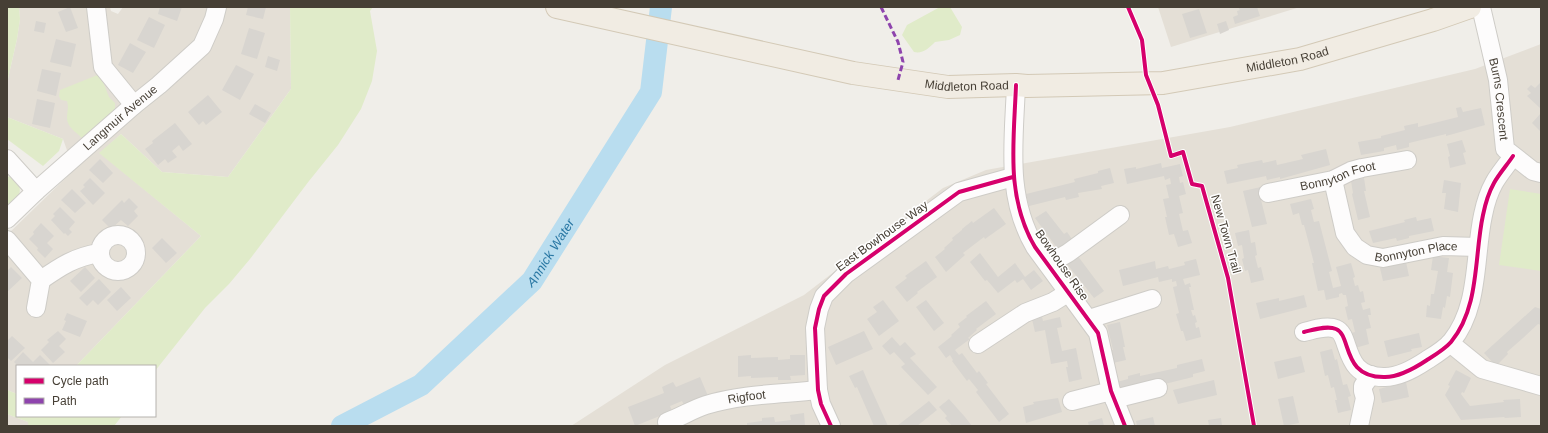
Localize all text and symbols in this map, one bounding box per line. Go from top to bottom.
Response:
street label: Middleton Road [1245,44,1330,75]
street label: Burns Crescent [1486,57,1511,142]
street label: Middleton Road [924,77,1009,94]
street label: Langmuir Avenue [80,82,160,153]
street label: Bonnyton Foot [1299,159,1377,193]
street label: New Town Trail [1208,193,1244,275]
street label: East Bowhouse Way [833,198,931,274]
water label: Annick Water [523,215,577,290]
street label: Bowhouse Rise [1032,227,1092,303]
street label: Bonnyton Place [1374,239,1458,265]
legend [16,365,156,417]
text: Cycle path [52,374,109,388]
street label: Rigfoot [726,387,767,406]
text: Path [52,394,77,408]

